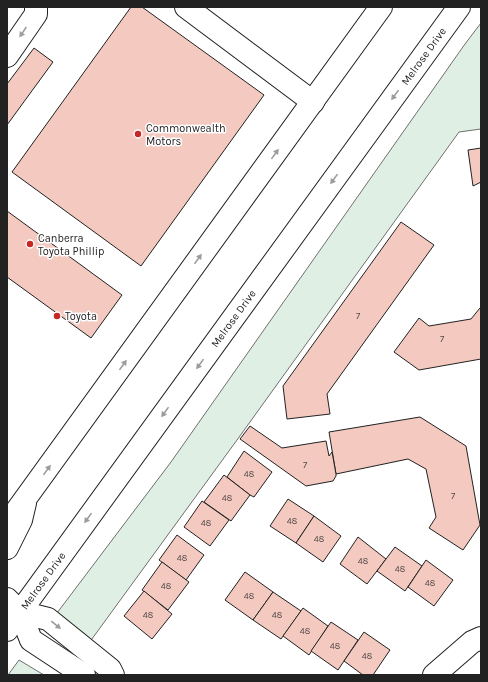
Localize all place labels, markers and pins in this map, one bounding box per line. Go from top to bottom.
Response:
place label: Commonwealth Motors [146,122,226,148]
marker: Commonwealth Motors [133,129,143,139]
place label: Canberra Toyota Phillip [38,232,104,258]
marker: Canberra Toyota Phillip [25,239,35,249]
place label: Toyota [65,310,97,323]
marker: Toyota [52,311,62,321]

